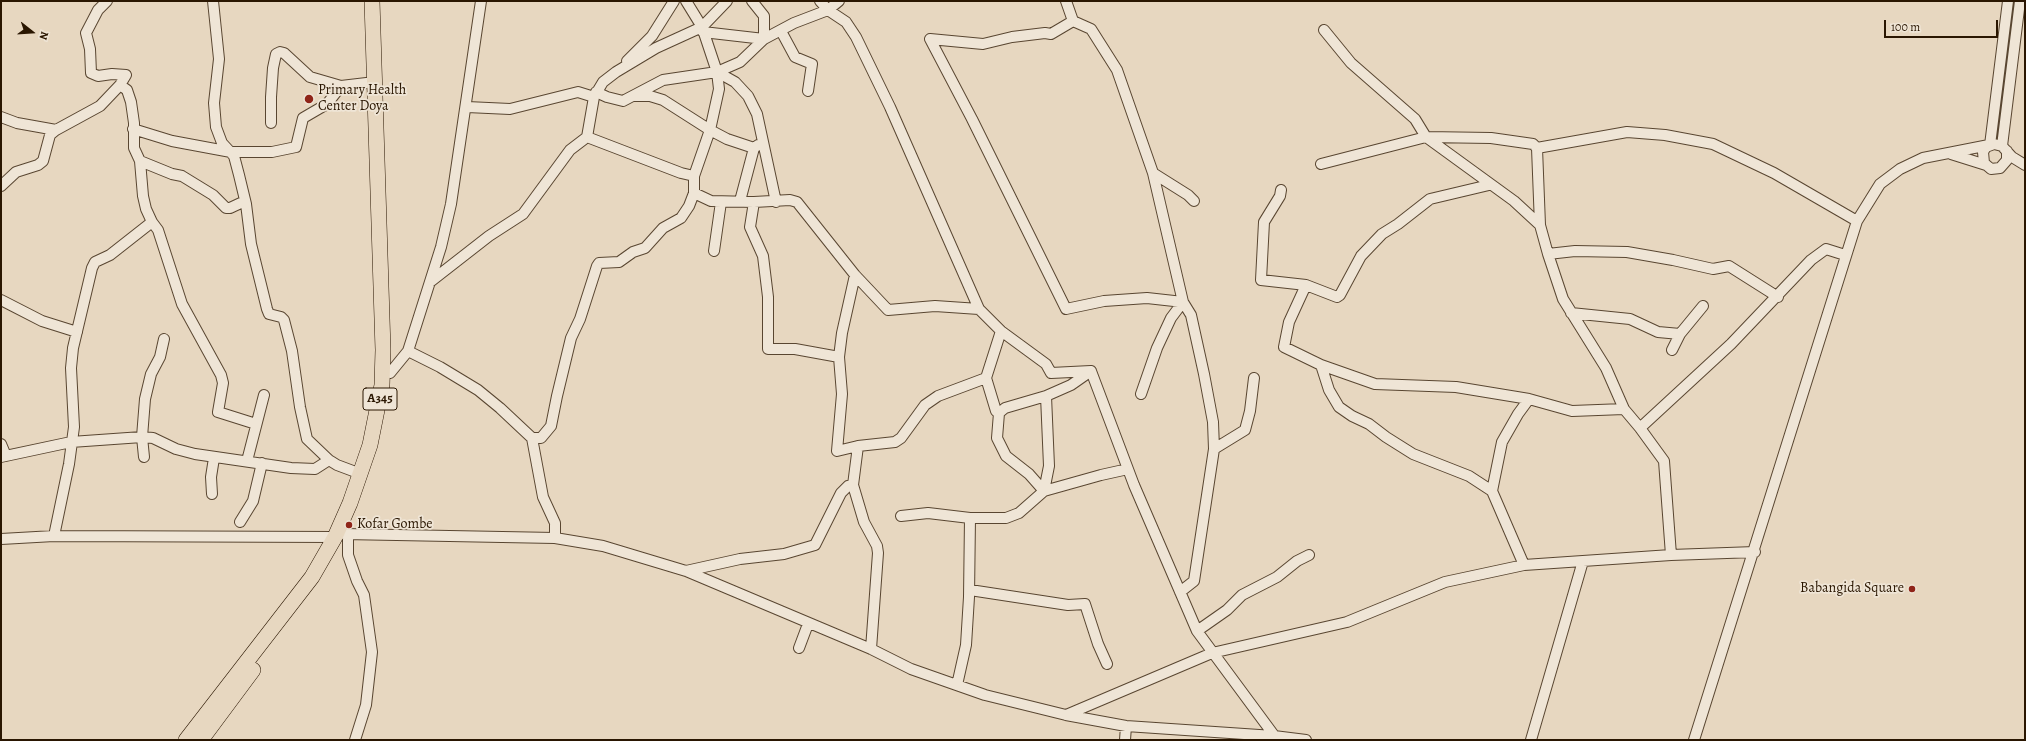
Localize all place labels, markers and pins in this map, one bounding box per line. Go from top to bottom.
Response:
place label: Primary Health Center Doya [318,83,406,116]
marker: Primary Health Center Doya [303,93,315,105]
place label: Kofar Gombe [357,517,433,533]
marker: Kofar Gombe [344,520,354,530]
place label: Babangida Square [1800,581,1904,597]
marker: Babangida Square [1907,584,1917,594]

